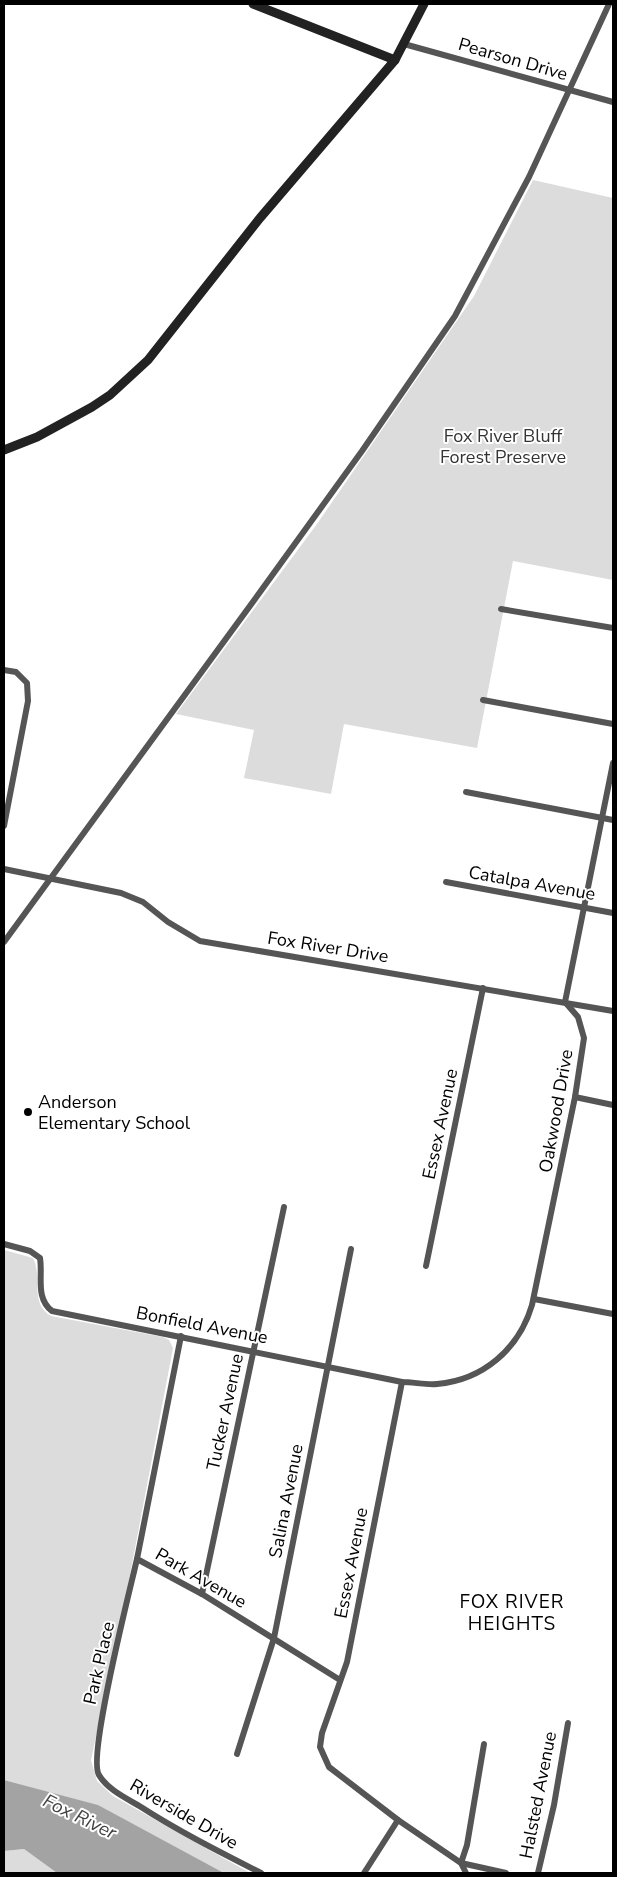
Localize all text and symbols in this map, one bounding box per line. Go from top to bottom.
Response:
street label: Pearson Drive [456,32,570,86]
park label: Fox River Bluff Forest Preserve [440,424,566,469]
street label: Catalpa Avenue [467,860,597,906]
street label: Fox River Drive [266,926,390,968]
street label: Oakwood Drive [533,1047,579,1175]
street label: Essex Avenue [417,1066,463,1182]
place label: Anderson Elementary School [38,1090,191,1135]
marker: Anderson Elementary School [22,1106,34,1118]
street label: Bonfield Avenue [134,1300,270,1350]
street label: Tucker Avenue [201,1351,249,1473]
street label: Salina Avenue [263,1442,309,1560]
street label: Essex Avenue [328,1505,374,1621]
street label: Park Avenue [151,1542,251,1614]
district label: FOX RIVER HEIGHTS [460,1589,564,1637]
street label: Park Place [78,1619,120,1707]
street label: Halsted Avenue [514,1729,562,1861]
street label: Riverside Drive [125,1773,243,1855]
water label: Fox River [38,1788,122,1846]

